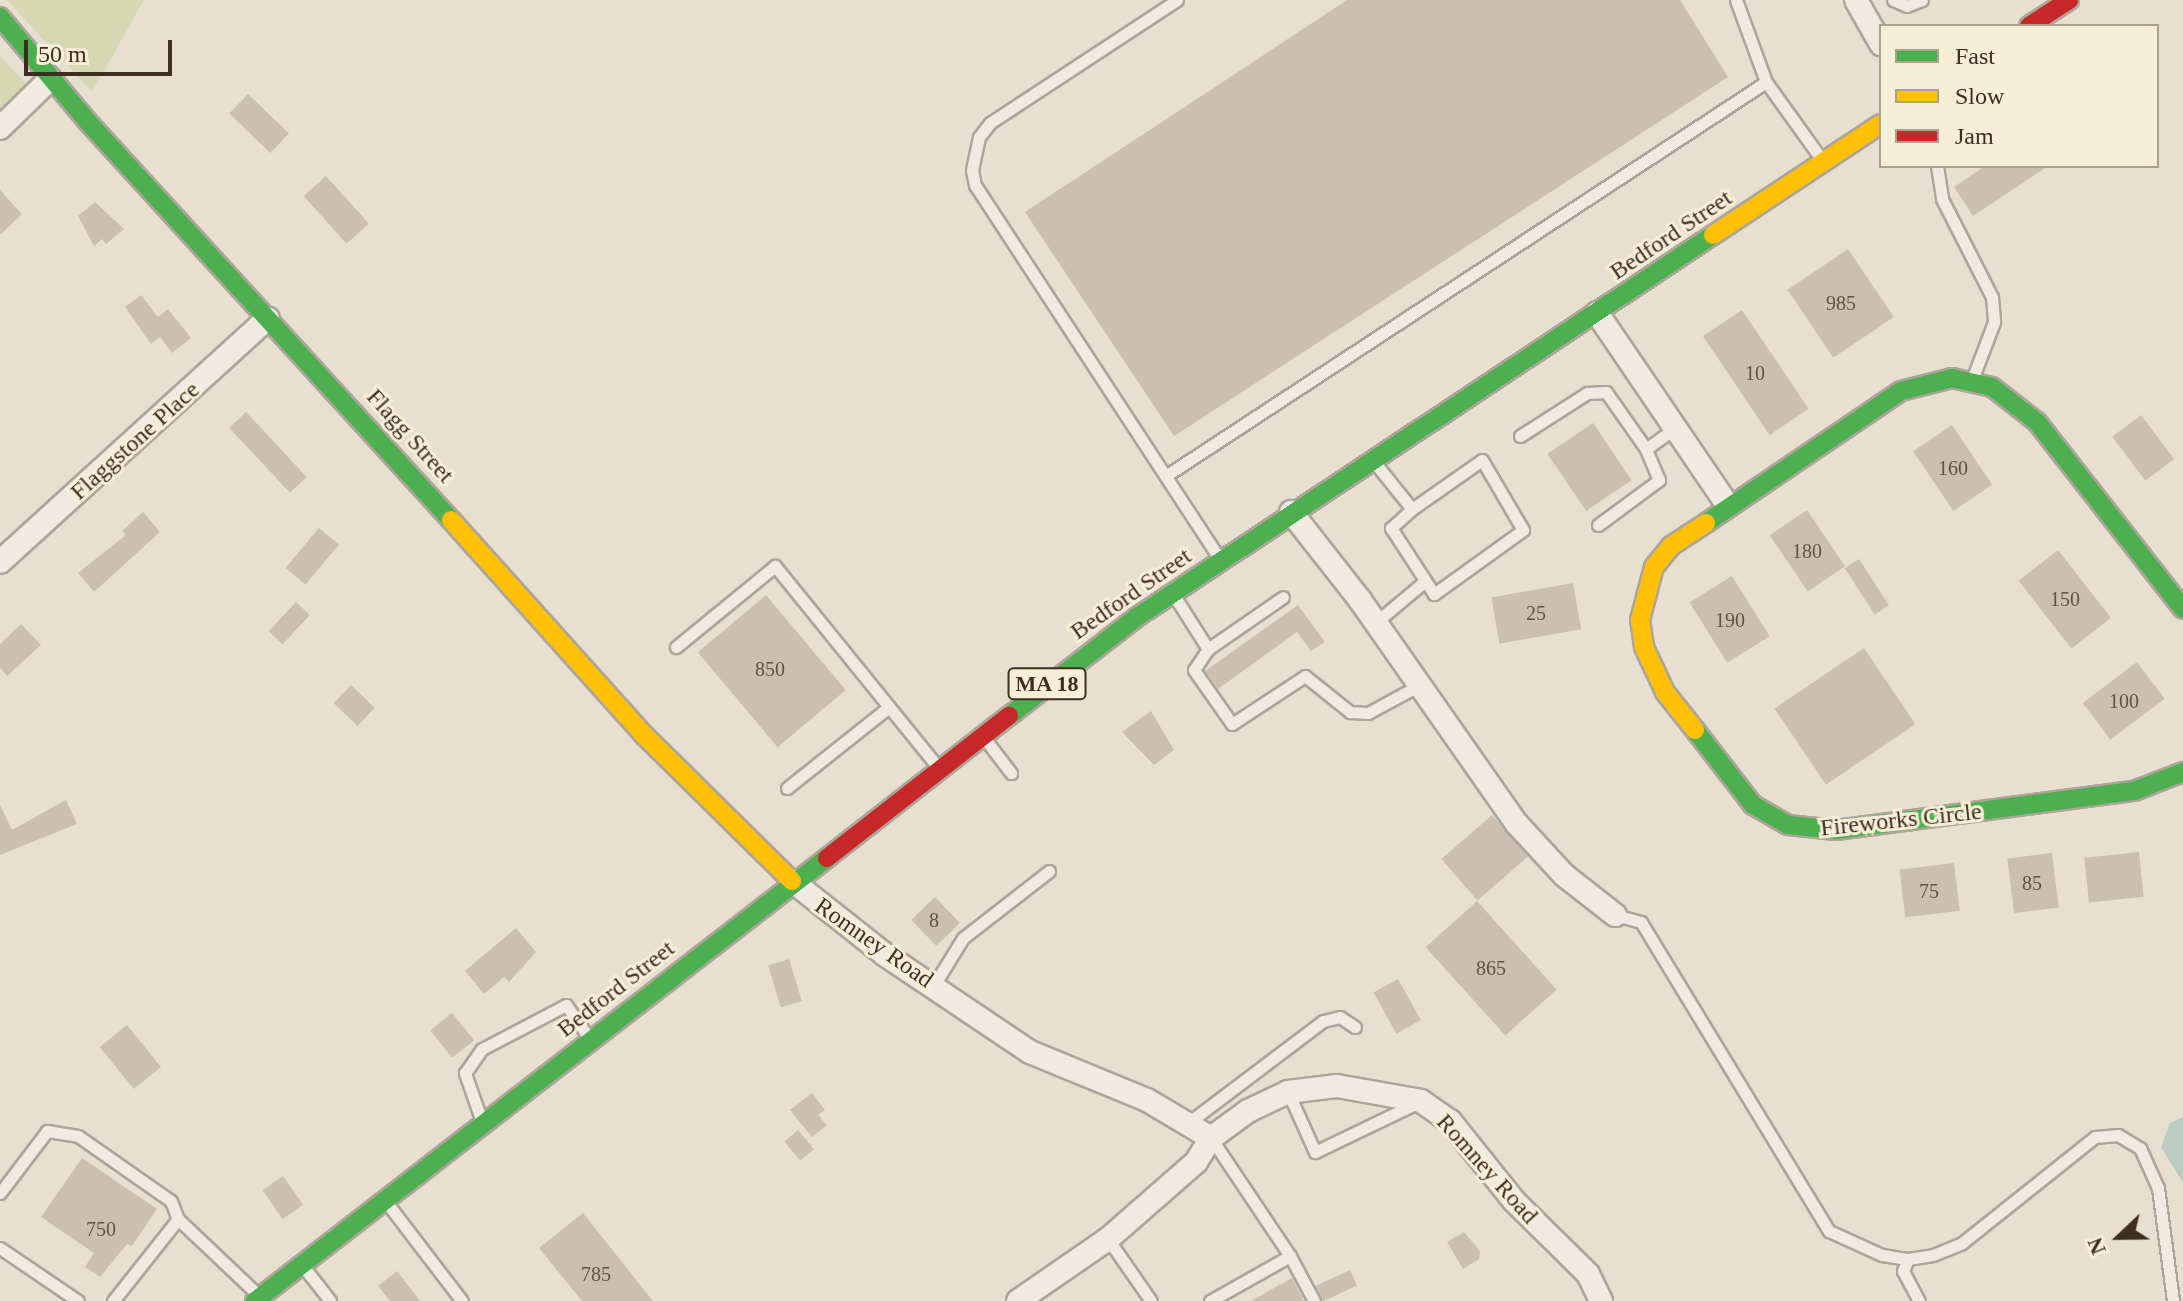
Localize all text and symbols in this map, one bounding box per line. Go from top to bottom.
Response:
scale bar [28,24,176,74]
legend [1879,24,2159,168]
text: 50 m [38,41,87,67]
text: Fast [1955,43,1995,69]
text: Slow [1955,83,2004,109]
text: Jam [1955,123,1994,149]
street label: Bedford Street [1605,184,1737,286]
house number: 985 [1826,291,1856,315]
house number: 10 [1745,361,1765,385]
street label: Flaggstone Place [65,376,205,506]
street label: Flagg Street [360,383,460,489]
house number: 160 [1938,456,1968,480]
house number: 180 [1792,539,1822,563]
street label: Bedford Street [1065,542,1197,646]
house number: 150 [2050,587,2080,611]
house number: 25 [1526,601,1546,625]
house number: 190 [1715,608,1745,632]
house number: 850 [755,657,785,681]
road number: MA 18 [1005,666,1089,702]
house number: 100 [2109,689,2139,713]
street label: Fireworks Circle [1819,797,1983,843]
house number: 85 [2022,871,2042,895]
house number: 75 [1919,879,1939,903]
street label: Romney Road [809,892,939,994]
house number: 8 [929,908,939,932]
street label: Bedford Street [552,934,680,1044]
house number: 865 [1476,956,1506,980]
street label: Romney Road [1430,1108,1544,1230]
north arrow [2079,1197,2159,1277]
house number: 750 [86,1217,116,1241]
text: N [2082,1234,2111,1258]
house number: 785 [581,1262,611,1286]

